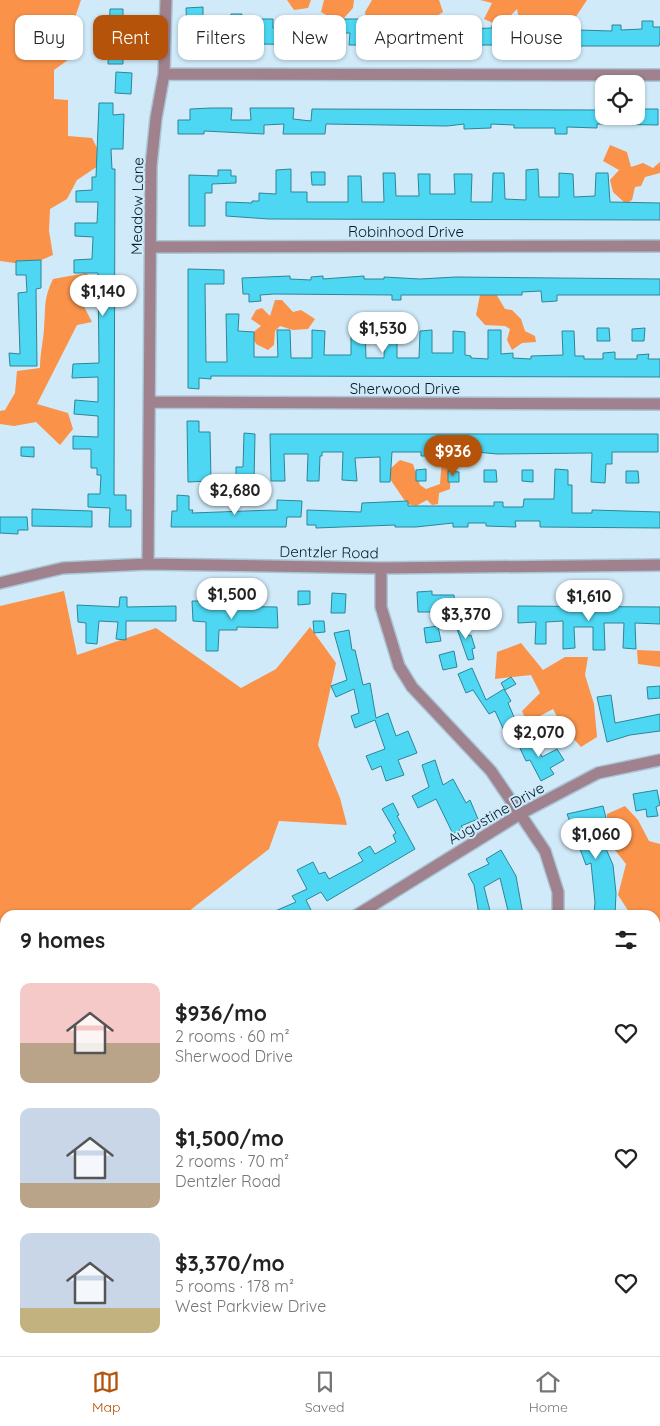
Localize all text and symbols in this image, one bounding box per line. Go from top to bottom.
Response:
chip: Buy [15,15,83,60]
chip: Rent [93,15,168,60]
chip: Filters [178,15,264,60]
chip: New [274,15,346,60]
chip: Apartment [356,15,482,60]
chip: House [492,15,581,60]
map controls [595,75,645,125]
button: locate [595,75,645,125]
street label: Meadow Lane [127,157,147,255]
street label: Robinhood Drive [348,222,464,241]
pin: $1,140 [62,274,144,317]
text: $1,140 [81,281,125,301]
pin: $1,530 [342,312,424,354]
text: $1,530 [359,318,407,338]
street label: Sherwood Drive [350,379,460,398]
pin: $936 [423,434,483,477]
text: $936 [435,441,471,461]
pin: $2,680 [194,474,276,516]
text: $2,680 [210,480,260,500]
street label: Dentzler Road [279,542,379,562]
pin: $1,500 [191,578,273,620]
pin: $1,610 [548,580,630,622]
text: $1,500 [207,584,257,604]
text: $1,610 [567,586,611,606]
pin: $3,370 [425,598,507,640]
text: $3,370 [441,604,491,624]
pin: $2,070 [498,716,580,758]
text: $2,070 [514,722,564,742]
street label: Augustine Drive [444,778,548,848]
pin: $1,060 [555,818,637,860]
text: $1,060 [572,824,620,844]
icon: filters [612,926,640,954]
text: 9 homes [20,927,105,953]
text: $936/mo [175,1000,267,1026]
icon: home [60,1003,120,1063]
icon: heart [612,1019,640,1047]
text: 2 rooms · 60 m² [175,1026,289,1046]
text: Sherwood Drive [175,1046,293,1066]
text: $1,500/mo [175,1125,284,1151]
icon: home [60,1128,120,1188]
icon: heart [612,1144,640,1172]
text: 2 rooms · 70 m² [175,1151,289,1171]
text: Dentzler Road [175,1171,281,1191]
text: $3,370/mo [175,1250,285,1276]
icon: home [60,1253,120,1313]
icon: heart [612,1269,640,1297]
text: 5 rooms · 178 m² [175,1276,294,1296]
text: West Parkview Drive [175,1296,326,1316]
tab: Map [92,1368,121,1416]
tab: Saved [305,1368,345,1416]
tab: Home [529,1368,568,1416]

